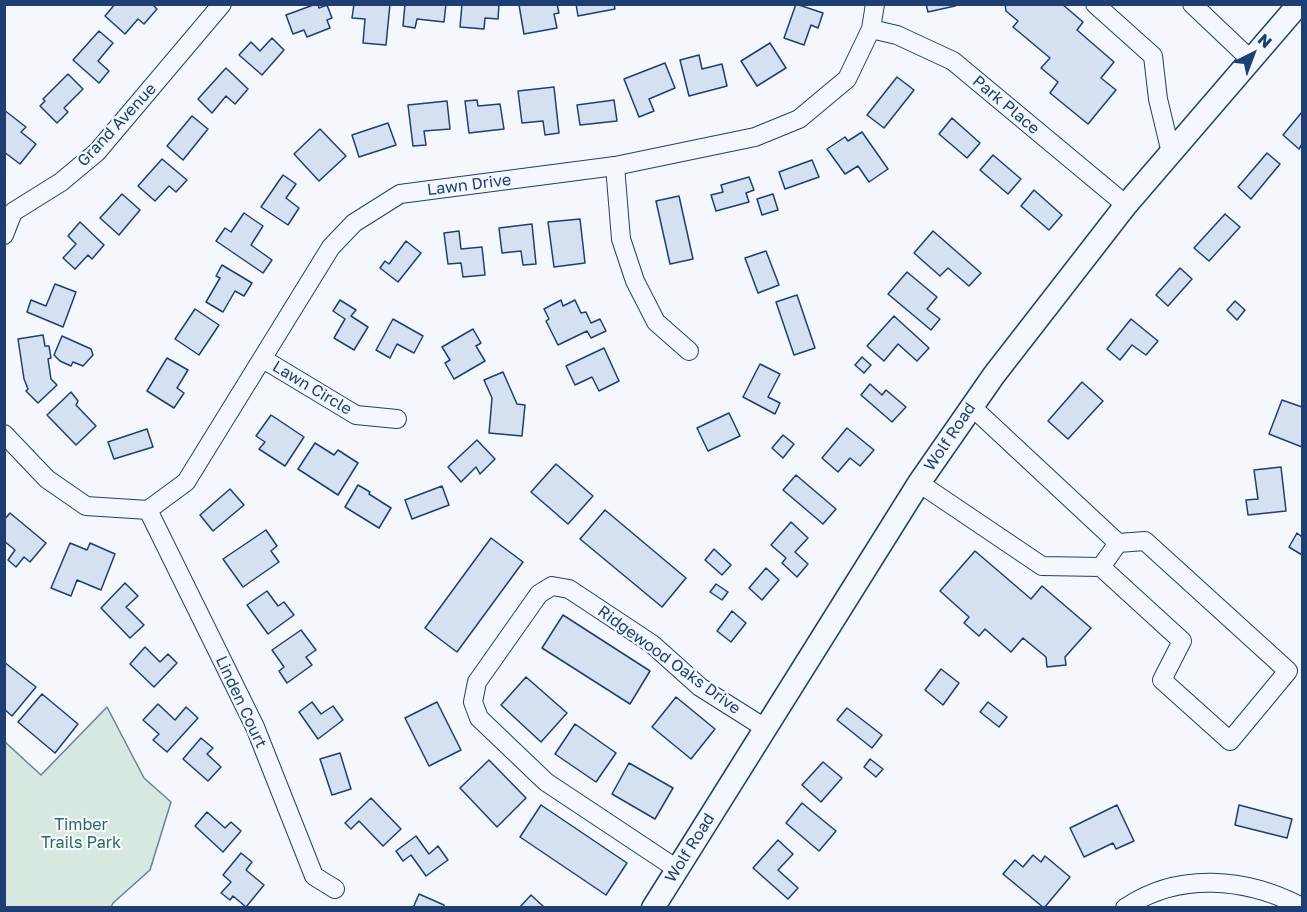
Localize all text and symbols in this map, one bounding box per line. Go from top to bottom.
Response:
north arrow [1223,24,1283,84]
text: N [1254,29,1276,52]
street label: Park Place [969,72,1043,138]
street label: Grand Avenue [74,79,160,171]
street label: Lawn Drive [426,170,512,200]
street label: Lawn Circle [269,357,355,419]
street label: Wolf Road [920,399,980,475]
street label: Ridgewood Oaks Drive [594,602,744,718]
street label: Linden Court [211,653,271,751]
street label: Wolf Road [661,810,719,886]
park label: Timber Trails Park [41,815,121,853]

